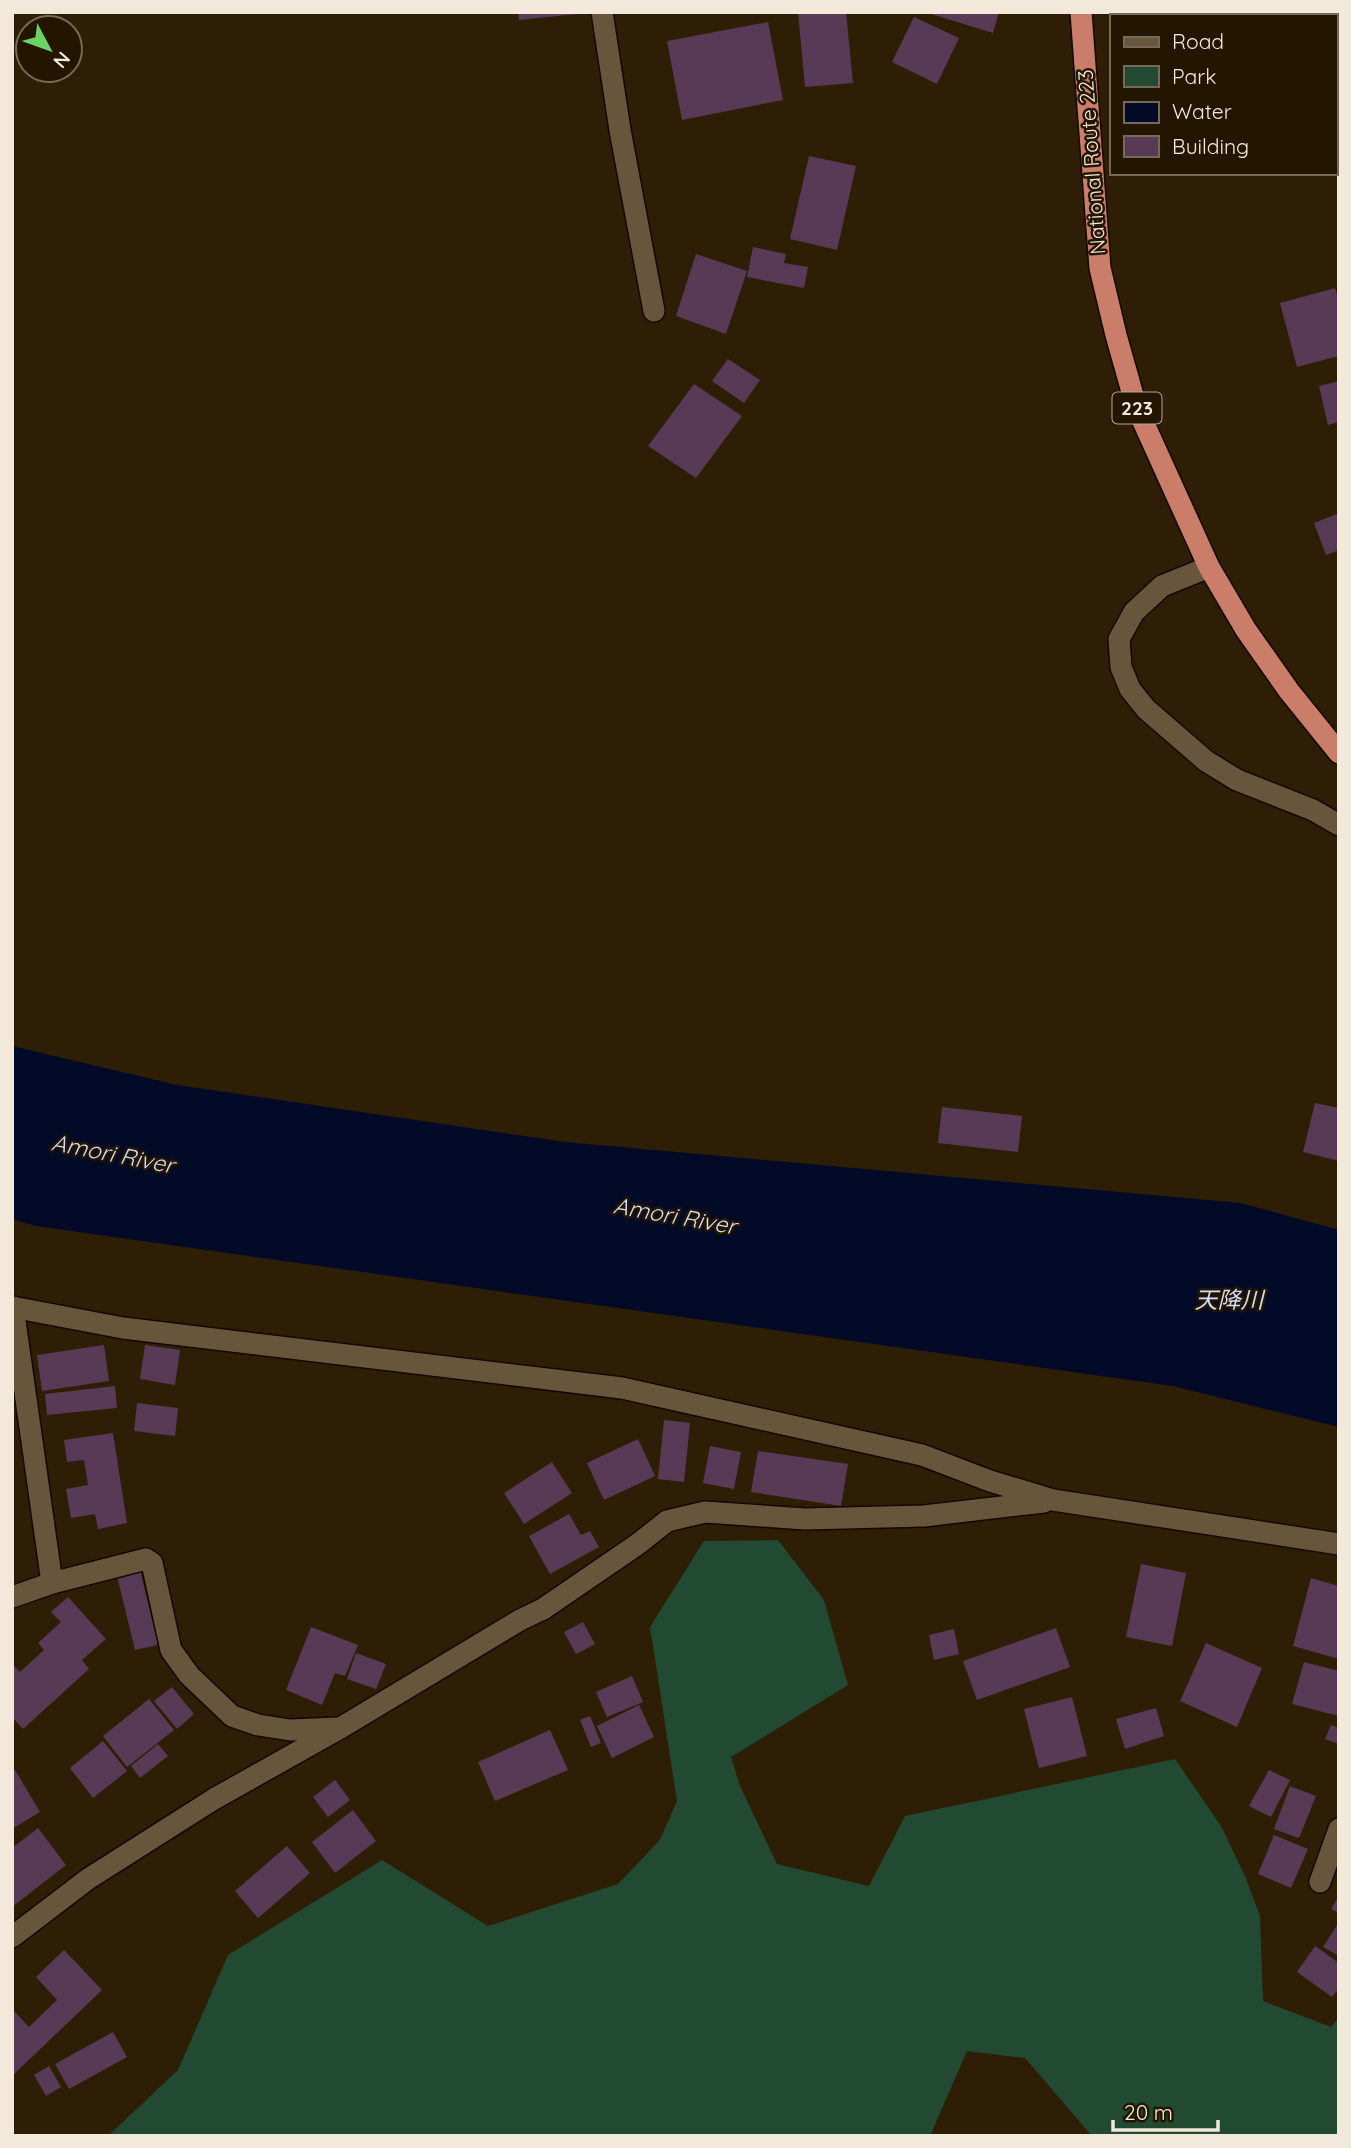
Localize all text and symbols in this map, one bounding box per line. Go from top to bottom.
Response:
north arrow [14,14,84,84]
legend [1110,14,1337,175]
text: Road [1172,28,1224,54]
text: N [48,47,75,73]
text: Park [1172,63,1216,89]
street label: National Route 223 [1072,69,1110,255]
text: Water [1172,98,1232,124]
text: Building [1172,133,1249,159]
road number: 223 [1112,392,1162,424]
water label: Amori River [49,1127,180,1180]
water label: Amori River [611,1190,742,1241]
water label: 天降川 [1195,1285,1267,1314]
scale bar [1113,2088,1218,2132]
text: 20 m [1124,2099,1173,2125]

